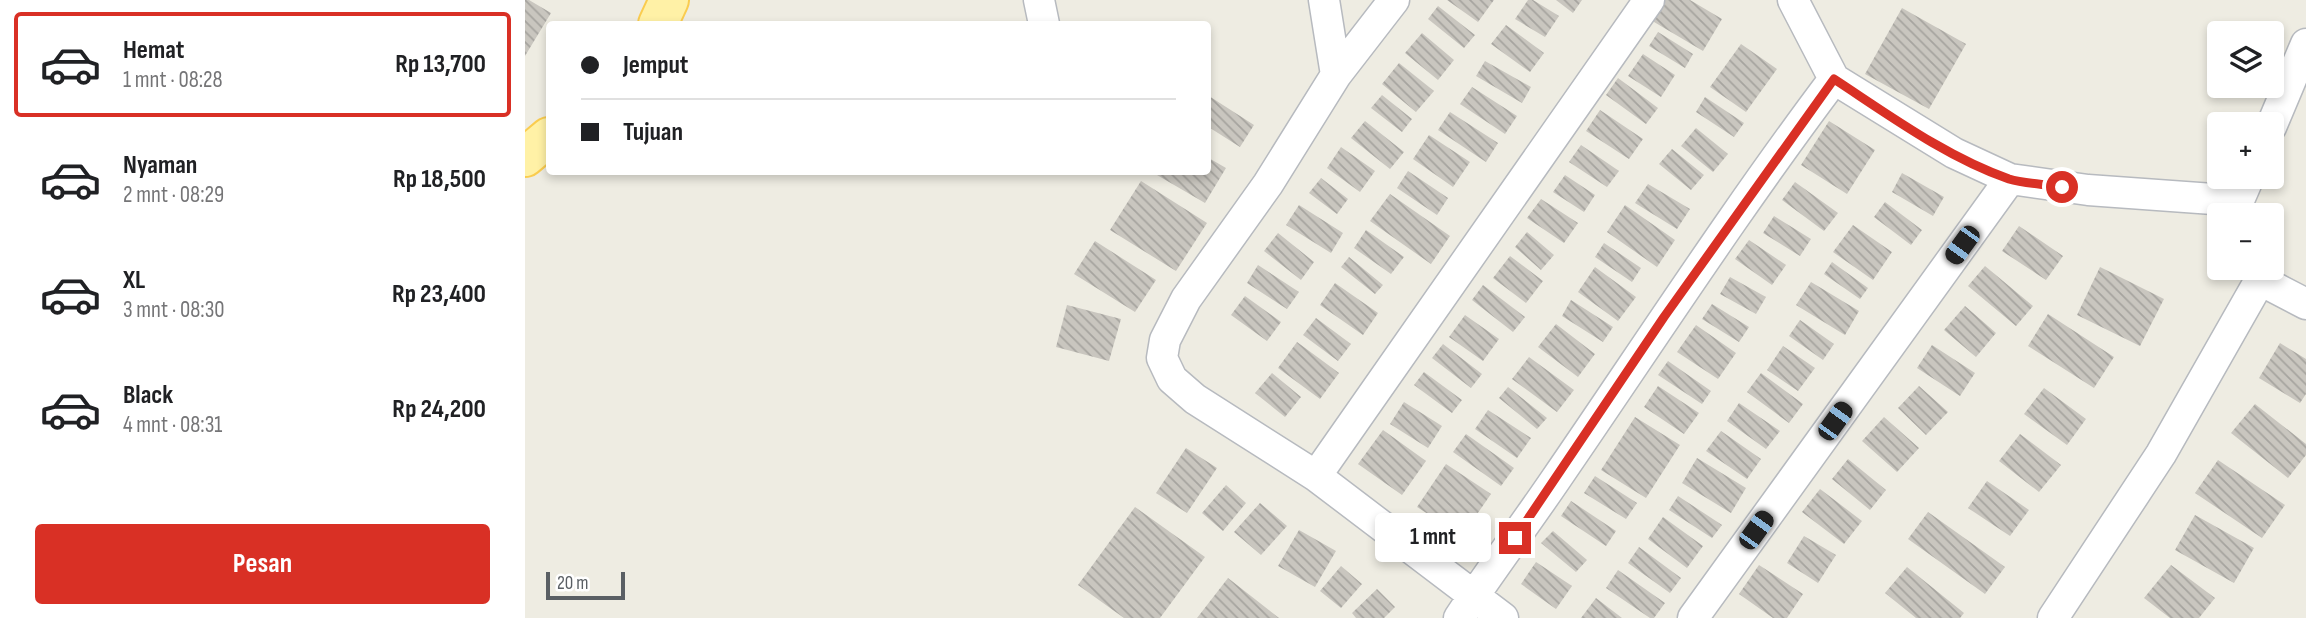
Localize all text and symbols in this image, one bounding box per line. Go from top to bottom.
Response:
map controls [2207,21,2284,280]
button: layers [2207,21,2284,98]
icon: car [39,33,102,96]
text: Hemat [123,35,184,66]
text: Rp 13,700 [395,49,486,80]
text: Jemput [623,50,688,81]
text: 1 mnt · 08:28 [123,66,223,94]
button: + [2207,112,2284,189]
text: Tujuan [623,117,683,148]
icon: car [39,148,102,211]
text: Nyaman [123,150,197,181]
text: Rp 18,500 [393,164,486,195]
route start [2046,171,2078,203]
text: 2 mnt · 08:29 [123,181,224,209]
button: − [2207,203,2284,280]
car [1942,222,1983,268]
icon: car [39,263,102,326]
text: XL [123,265,145,296]
text: Rp 23,400 [392,279,486,310]
text: 3 mnt · 08:30 [123,296,225,324]
icon: car [39,378,102,441]
text: Black [123,380,173,411]
text: Rp 24,200 [392,394,486,425]
car [1815,398,1856,444]
text: 4 mnt · 08:31 [123,411,222,439]
car [1736,507,1777,553]
callout: 1 mnt [1375,514,1490,562]
route end [1499,522,1531,554]
text: 1 mnt [1410,523,1456,551]
button: Pesan [35,524,490,604]
scale bar [546,569,625,601]
text: 20 m [557,572,589,595]

